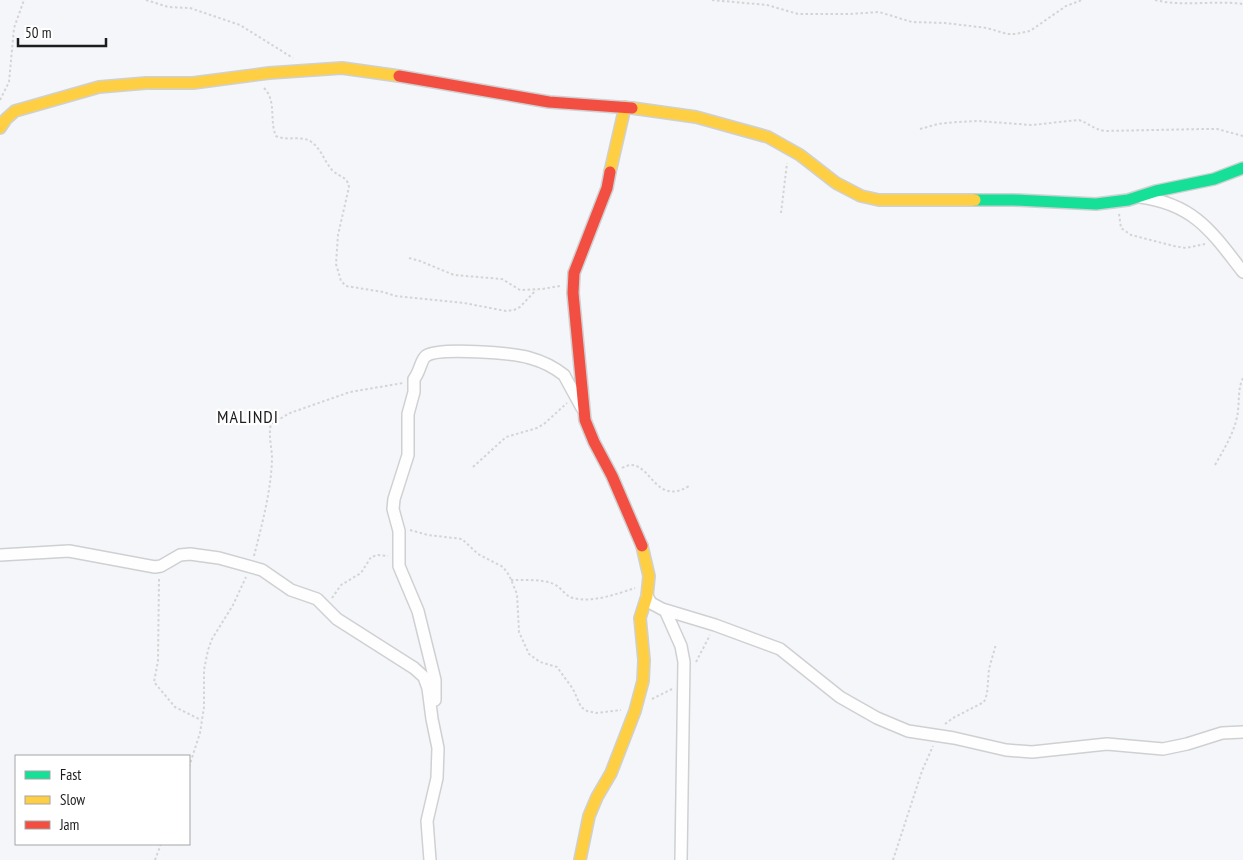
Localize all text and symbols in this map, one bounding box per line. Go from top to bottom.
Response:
scale bar [18,15,105,47]
text: 50 m [25,23,51,42]
district label: MALINDI [217,405,279,428]
legend [15,755,190,845]
text: Fast [60,765,81,784]
text: Slow [60,790,85,809]
text: Jam [59,815,79,834]

